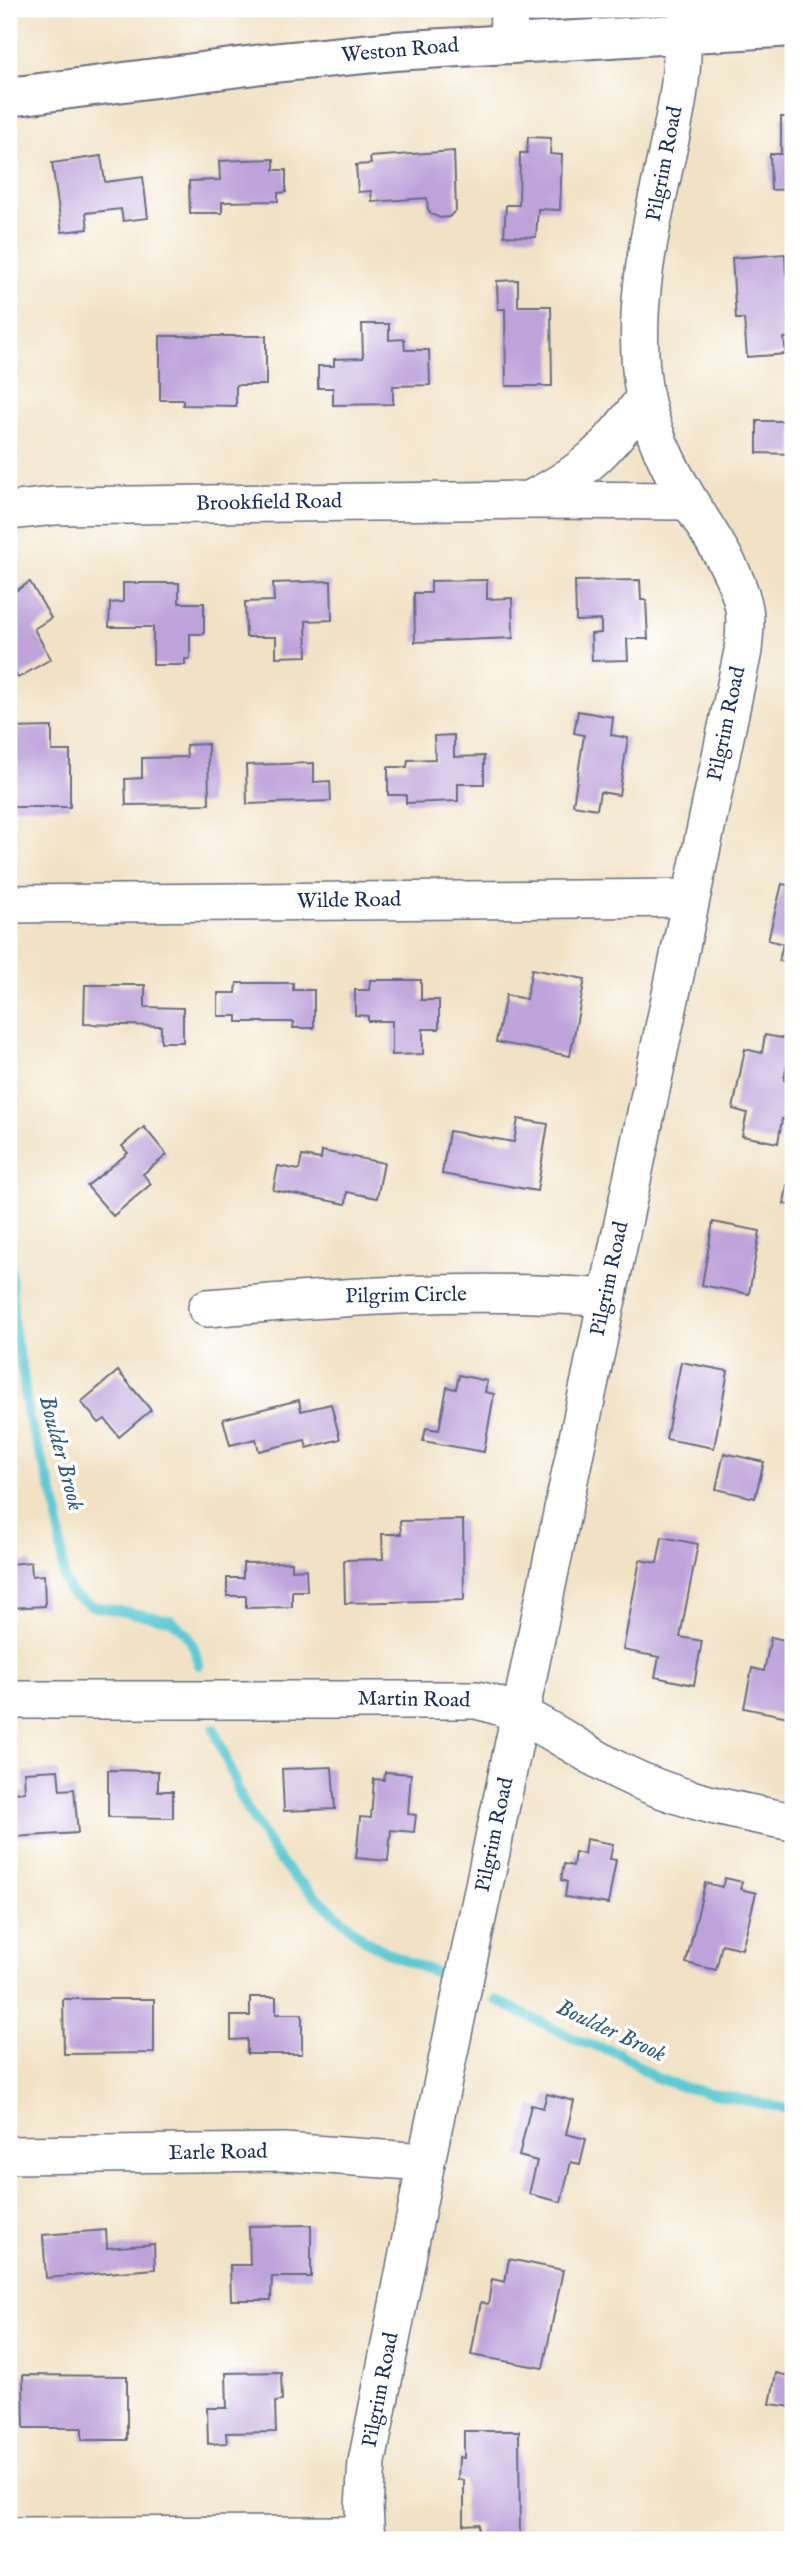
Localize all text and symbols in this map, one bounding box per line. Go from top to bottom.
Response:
street label: Weston Road [340,32,461,70]
street label: Pilgrim Road [641,103,690,224]
street label: Brookfield Road [196,488,343,518]
street label: Pilgrim Road [702,663,752,784]
street label: Wilde Road [297,887,402,915]
street label: Pilgrim Road [585,1218,635,1339]
street label: Pilgrim Circle [345,1281,467,1311]
water label: Boulder Brook [32,1392,90,1514]
street label: Martin Road [357,1686,471,1714]
street label: Pilgrim Road [470,1774,520,1895]
water label: Boulder Brook [552,1993,670,2069]
street label: Earle Road [168,2139,268,2167]
street label: Pilgrim Road [357,2329,406,2450]

